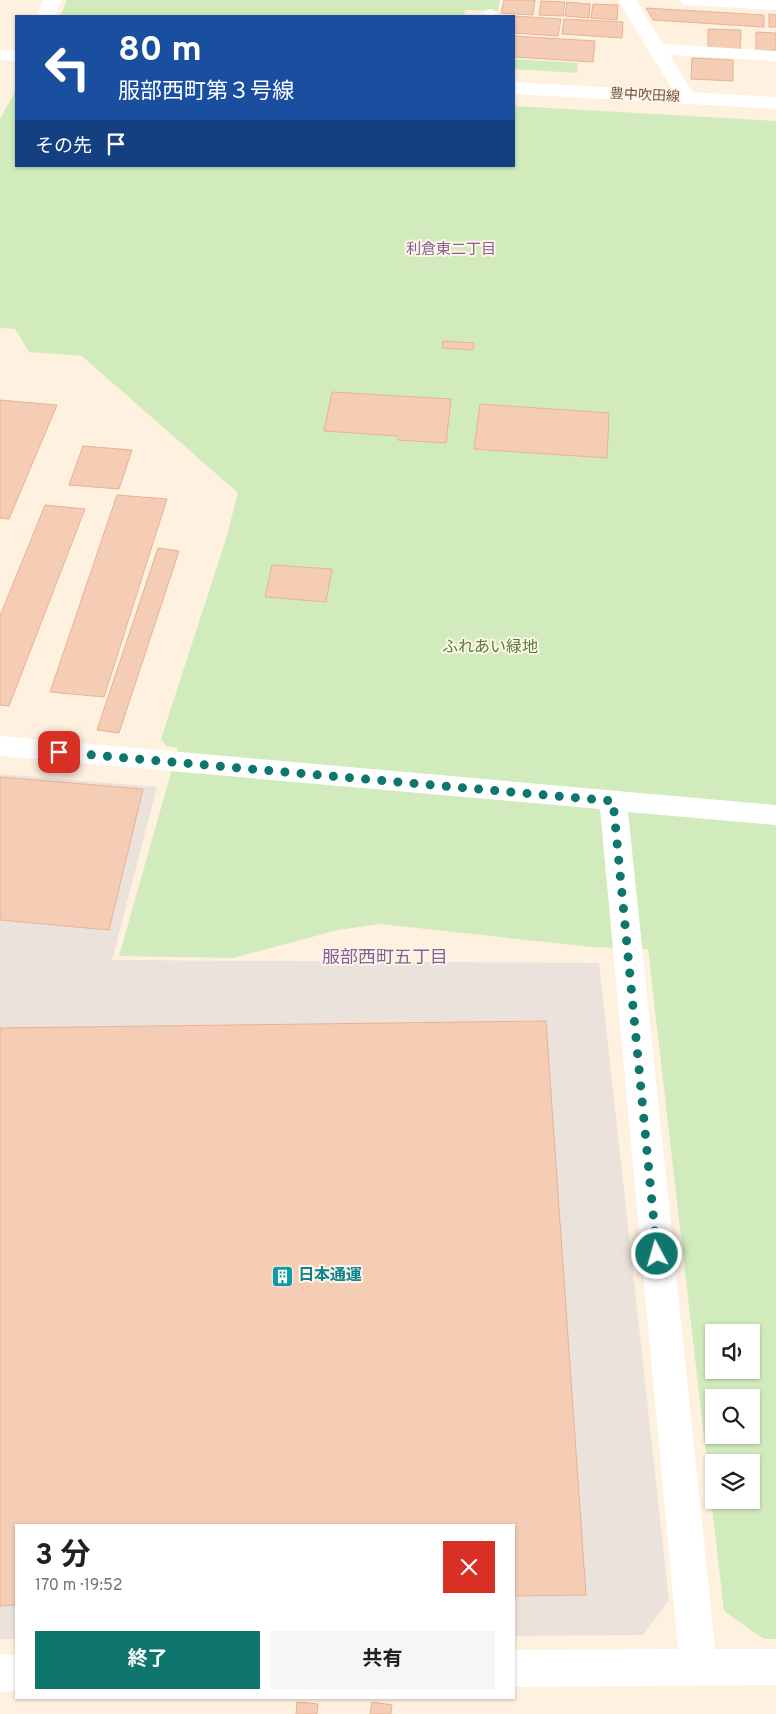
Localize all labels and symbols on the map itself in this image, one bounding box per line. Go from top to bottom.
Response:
street label: 豊中吹田線 [610,86,680,106]
district label: 利倉東二丁目 [406,241,496,260]
park label: ふれあい緑地 [442,638,538,658]
pin [38,731,80,773]
district label: 服部西町五丁目 [322,947,448,970]
position arrow [630,1227,682,1279]
building icon: 日本通運 [270,1264,294,1288]
place label: 日本通運 [298,1266,362,1286]

